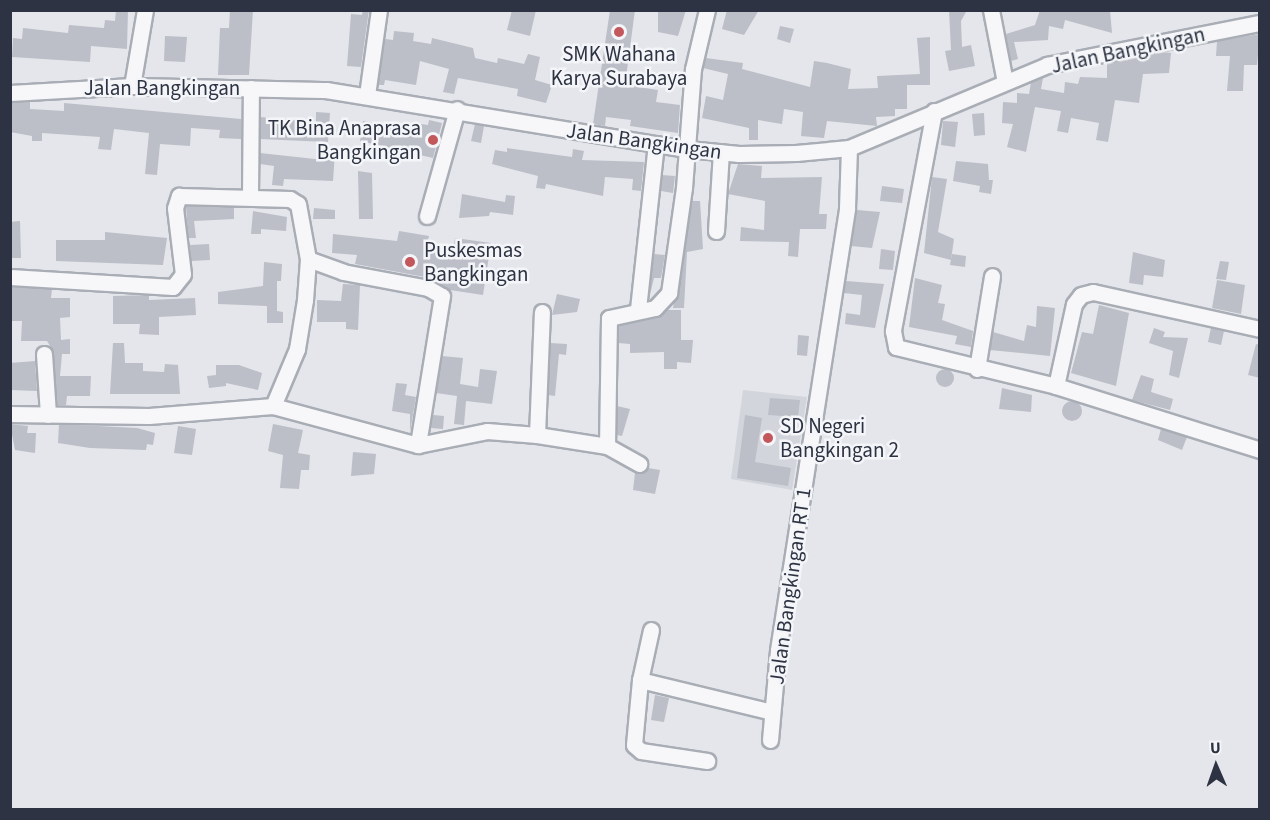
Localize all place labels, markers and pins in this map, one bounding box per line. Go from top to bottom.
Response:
marker: SMK Wahana Karya Surabaya [612,25,626,39]
place label: SMK Wahana Karya Surabaya [551,41,687,91]
place label: TK Bina Anaprasa Bangkingan [268,115,421,165]
marker: TK Bina Anaprasa Bangkingan [426,133,440,147]
place label: Puskesmas Bangkingan [424,237,528,287]
marker: Puskesmas Bangkingan [401,253,419,271]
place label: SD Negeri Bangkingan 2 [780,413,899,463]
marker: SD Negeri Bangkingan 2 [761,431,775,445]

